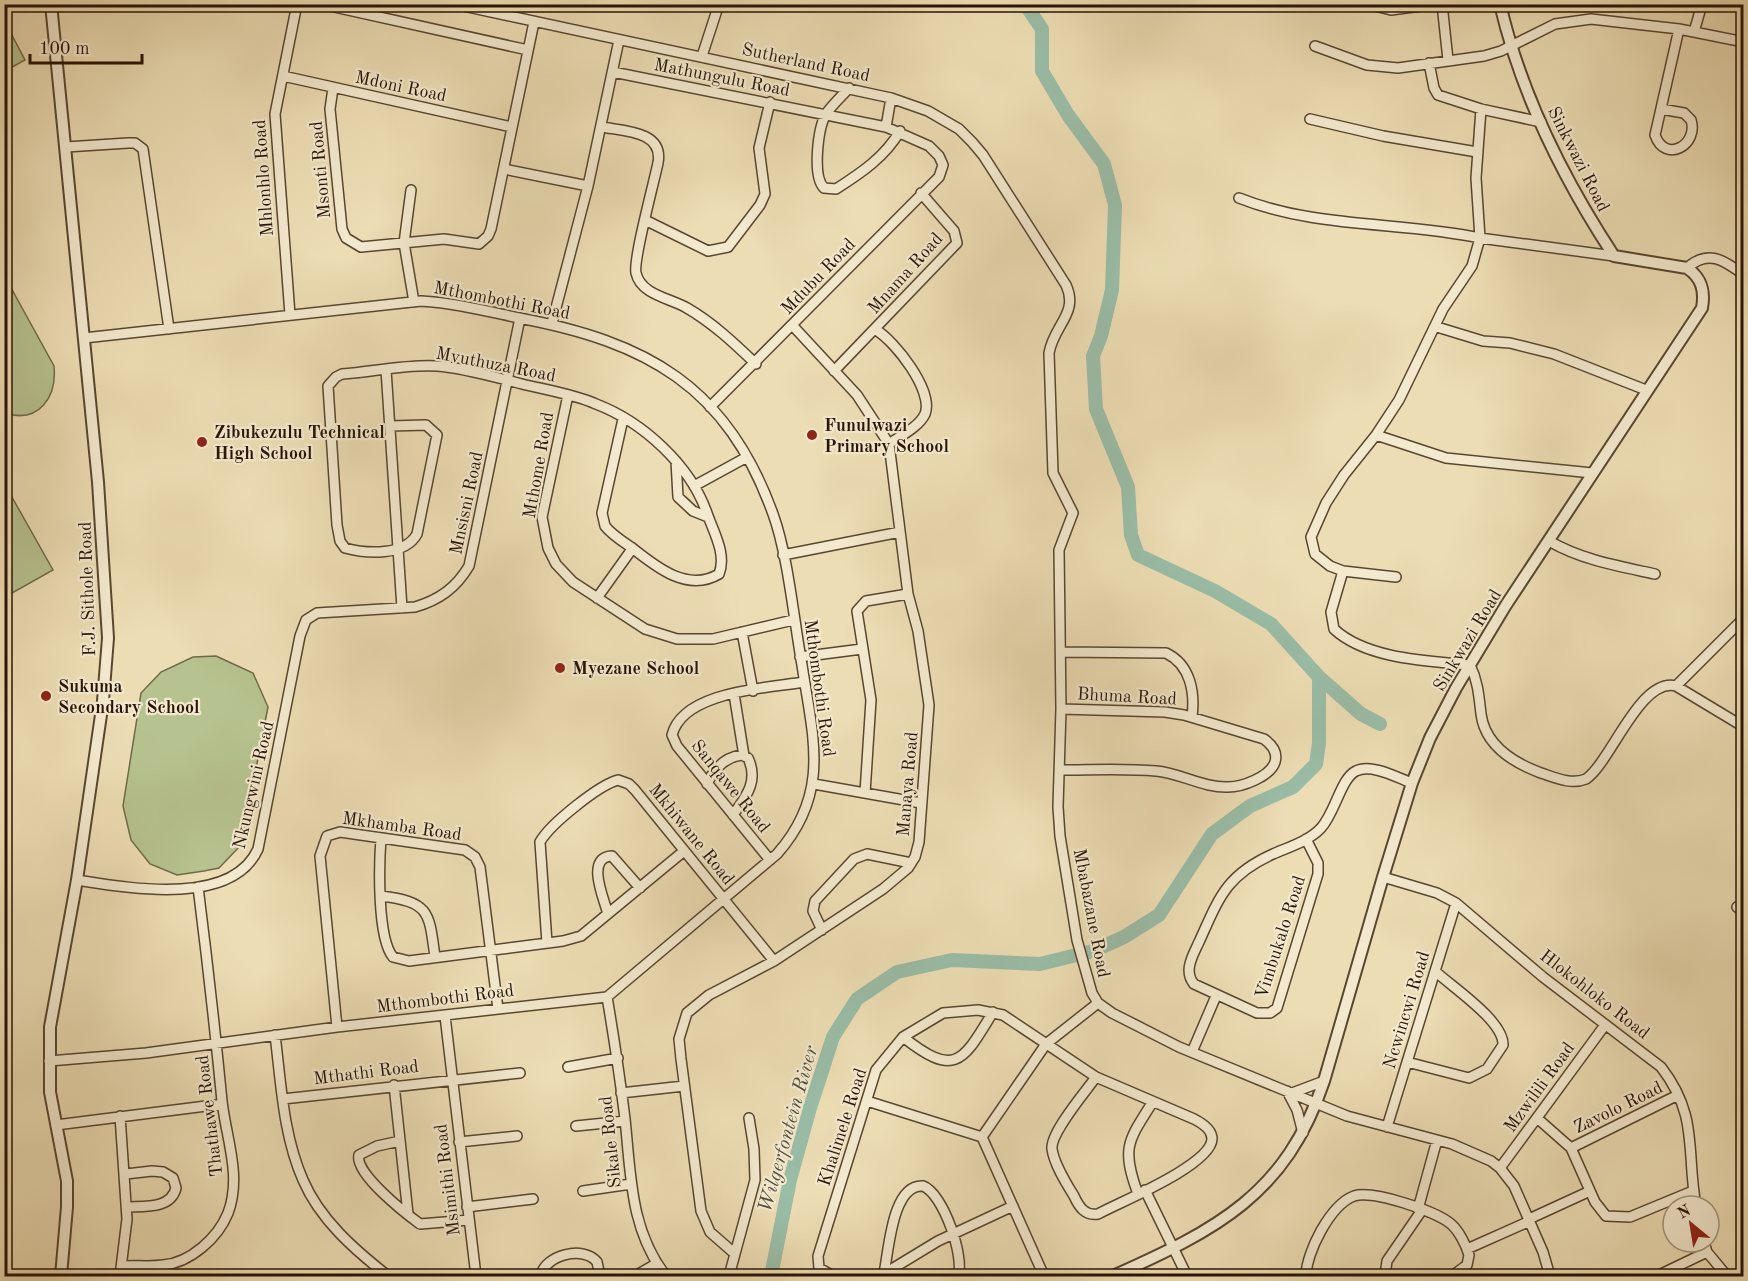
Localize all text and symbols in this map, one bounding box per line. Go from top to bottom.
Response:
scale bar [30,27,142,65]
text: 100 m [39,40,90,58]
street label: Sutherland Road [740,41,872,85]
street label: Mathungulu Road [652,56,791,100]
street label: Mdoni Road [353,68,448,105]
street label: Sinkwazi Road [1544,104,1612,215]
street label: Mhlonhlo Road [251,119,277,237]
street label: Msonti Road [308,120,334,219]
street label: Mnama Road [865,230,947,318]
street label: Mdubu Road [778,235,859,318]
street label: Mthombothi Road [432,279,572,323]
street label: Mvuthuza Road [434,345,557,385]
street label: Mthome Road [521,411,557,520]
place label: Funulwazi Primary School [824,417,949,456]
place label: Zibukezulu Technical High School [214,424,385,463]
marker: Funulwazi Primary School [805,428,819,442]
marker: Zibukezulu Technical High School [195,435,209,449]
street label: Mnsisni Road [447,450,487,556]
street label: F.J. Sithole Road [77,521,99,657]
street label: Sinkwazi Road [1430,586,1505,695]
street label: Mthombothi Road [800,618,838,758]
place label: Myezane School [572,660,700,678]
marker: Myezane School [553,661,567,675]
place label: Sukuma Secondary School [58,678,200,717]
street label: Bhuma Road [1076,685,1177,709]
marker: Sukuma Secondary School [39,689,53,703]
street label: Nkungwini Road [230,719,277,851]
street label: Manaya Road [894,731,922,837]
street label: Sanqawe Road [687,737,773,837]
street label: Mkhiwane Road [645,781,737,889]
street label: Mkhamba Road [341,810,463,844]
street label: Mbabazane Road [1070,847,1112,979]
street label: Vimbukalo Road [1253,874,1309,1001]
street label: Hlokohloko Road [1536,947,1652,1043]
street label: Ncwincwi Road [1381,949,1433,1071]
street label: Mthombothi Road [375,982,515,1016]
street label: Mzwilili Road [1501,1039,1578,1136]
water label: Wilgerfontein River [756,1043,822,1215]
street label: Thathawe Road [194,1054,226,1178]
street label: Mthathi Road [312,1058,420,1088]
street label: Khalimele Road [815,1066,870,1189]
street label: Zavolo Road [1571,1079,1666,1137]
street label: Sikale Road [597,1095,625,1189]
street label: Msimithi Road [432,1123,464,1237]
north arrow [1661,1194,1721,1254]
text: N [1675,1202,1694,1223]

